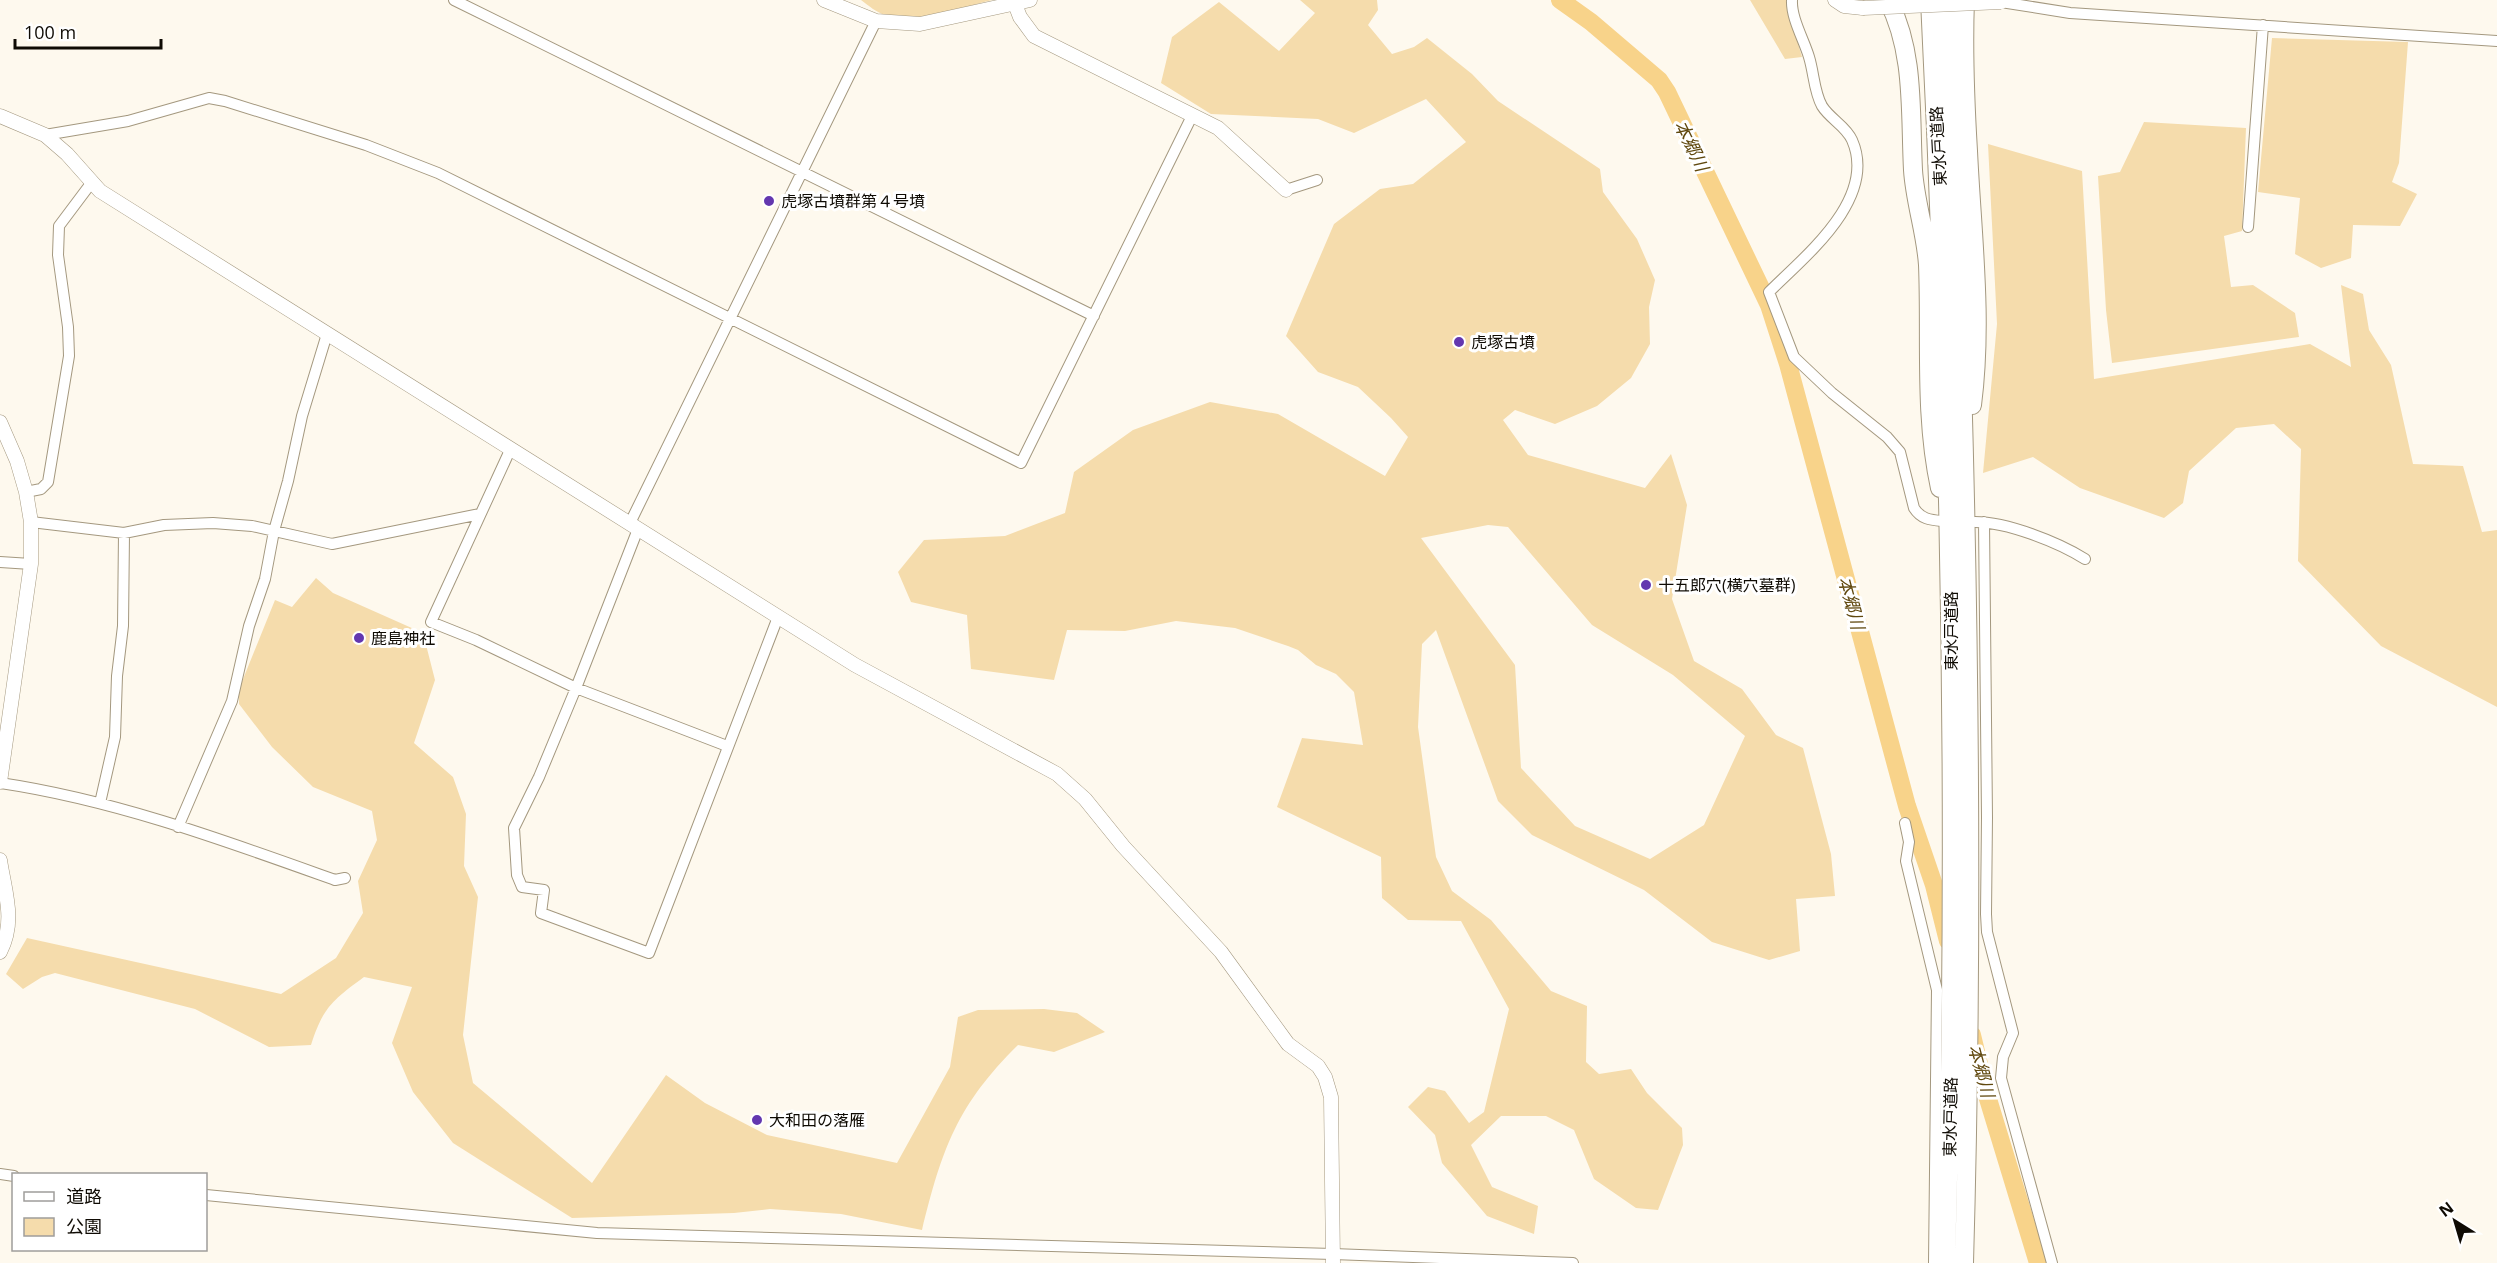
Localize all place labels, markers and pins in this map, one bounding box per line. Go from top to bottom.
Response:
place label: 虎塚古墳群第４号墳 [781,190,925,212]
marker: 虎塚古墳群第４号墳 [762,194,776,208]
place label: 虎塚古墳 [1471,331,1535,353]
marker: 虎塚古墳 [1452,335,1466,349]
place label: 十五郎穴(横穴墓群) [1658,574,1796,596]
marker: 十五郎穴(横穴墓群) [1639,578,1653,592]
place label: 鹿島神社 [371,627,435,649]
marker: 鹿島神社 [352,631,366,645]
place label: 大和田の落雁 [769,1109,865,1131]
marker: 大和田の落雁 [750,1113,764,1127]

